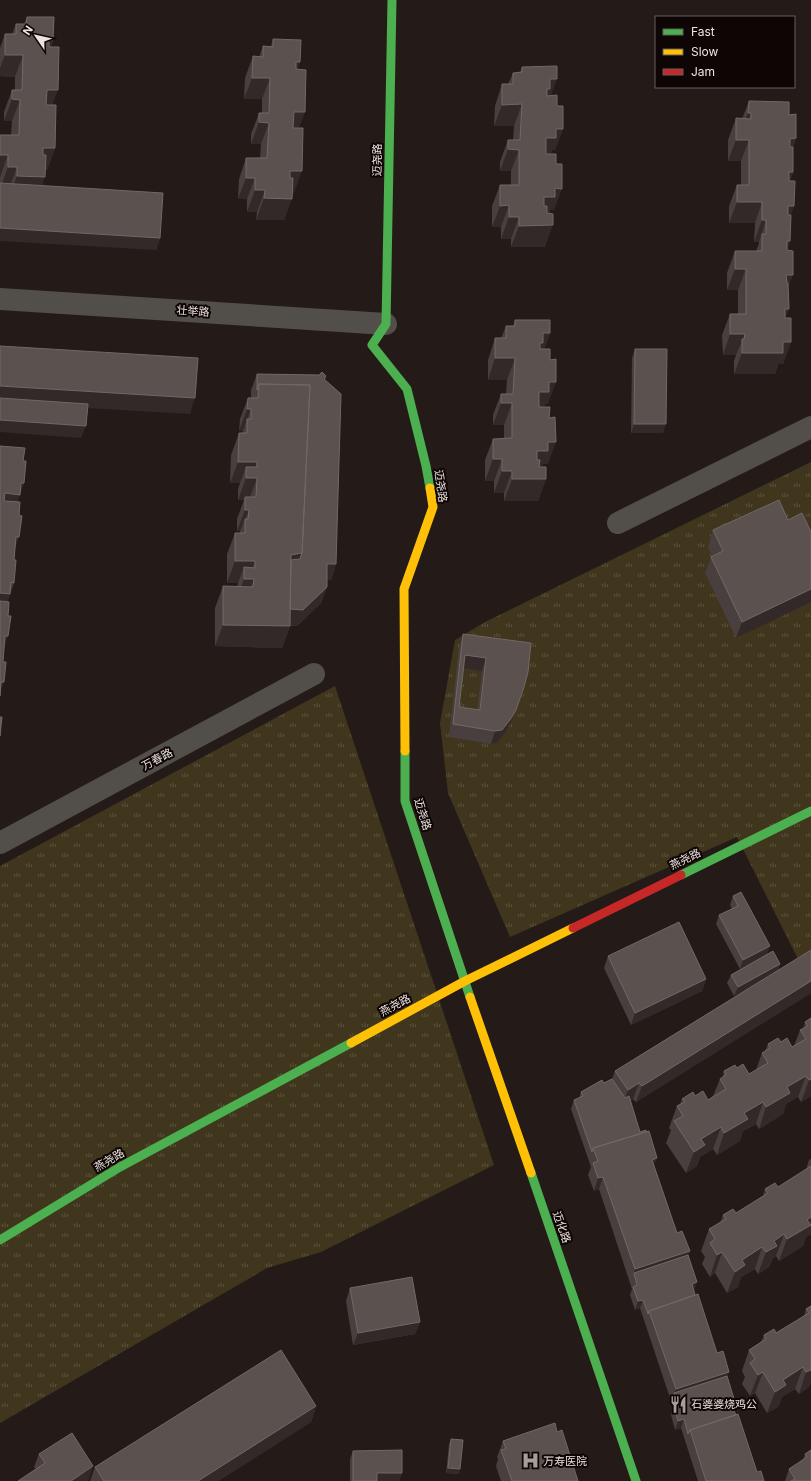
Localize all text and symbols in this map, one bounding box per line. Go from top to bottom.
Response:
north arrow [16,16,56,56]
legend [655,16,795,88]
text: N [20,23,36,38]
text: Fast [691,24,715,39]
text: Slow [691,44,719,59]
text: Jam [691,64,715,79]
street label: 迈尧路 [370,143,384,177]
street label: 壮举路 [176,303,210,319]
street label: 迈尧路 [432,469,450,503]
street label: 万春路 [139,745,175,773]
street label: 迈尧路 [411,796,435,832]
street label: 燕尧路 [667,845,703,873]
street label: 燕尧路 [377,991,413,1019]
street label: 燕尧路 [91,1146,127,1174]
street label: 迈化路 [550,1209,574,1245]
restaurant icon: 石婆婆烧鸡公 [668,1394,688,1414]
place label: 石婆婆烧鸡公 [691,1397,757,1411]
hospital icon: 万寿医院 [520,1451,540,1471]
place label: 万寿医院 [543,1454,587,1468]

